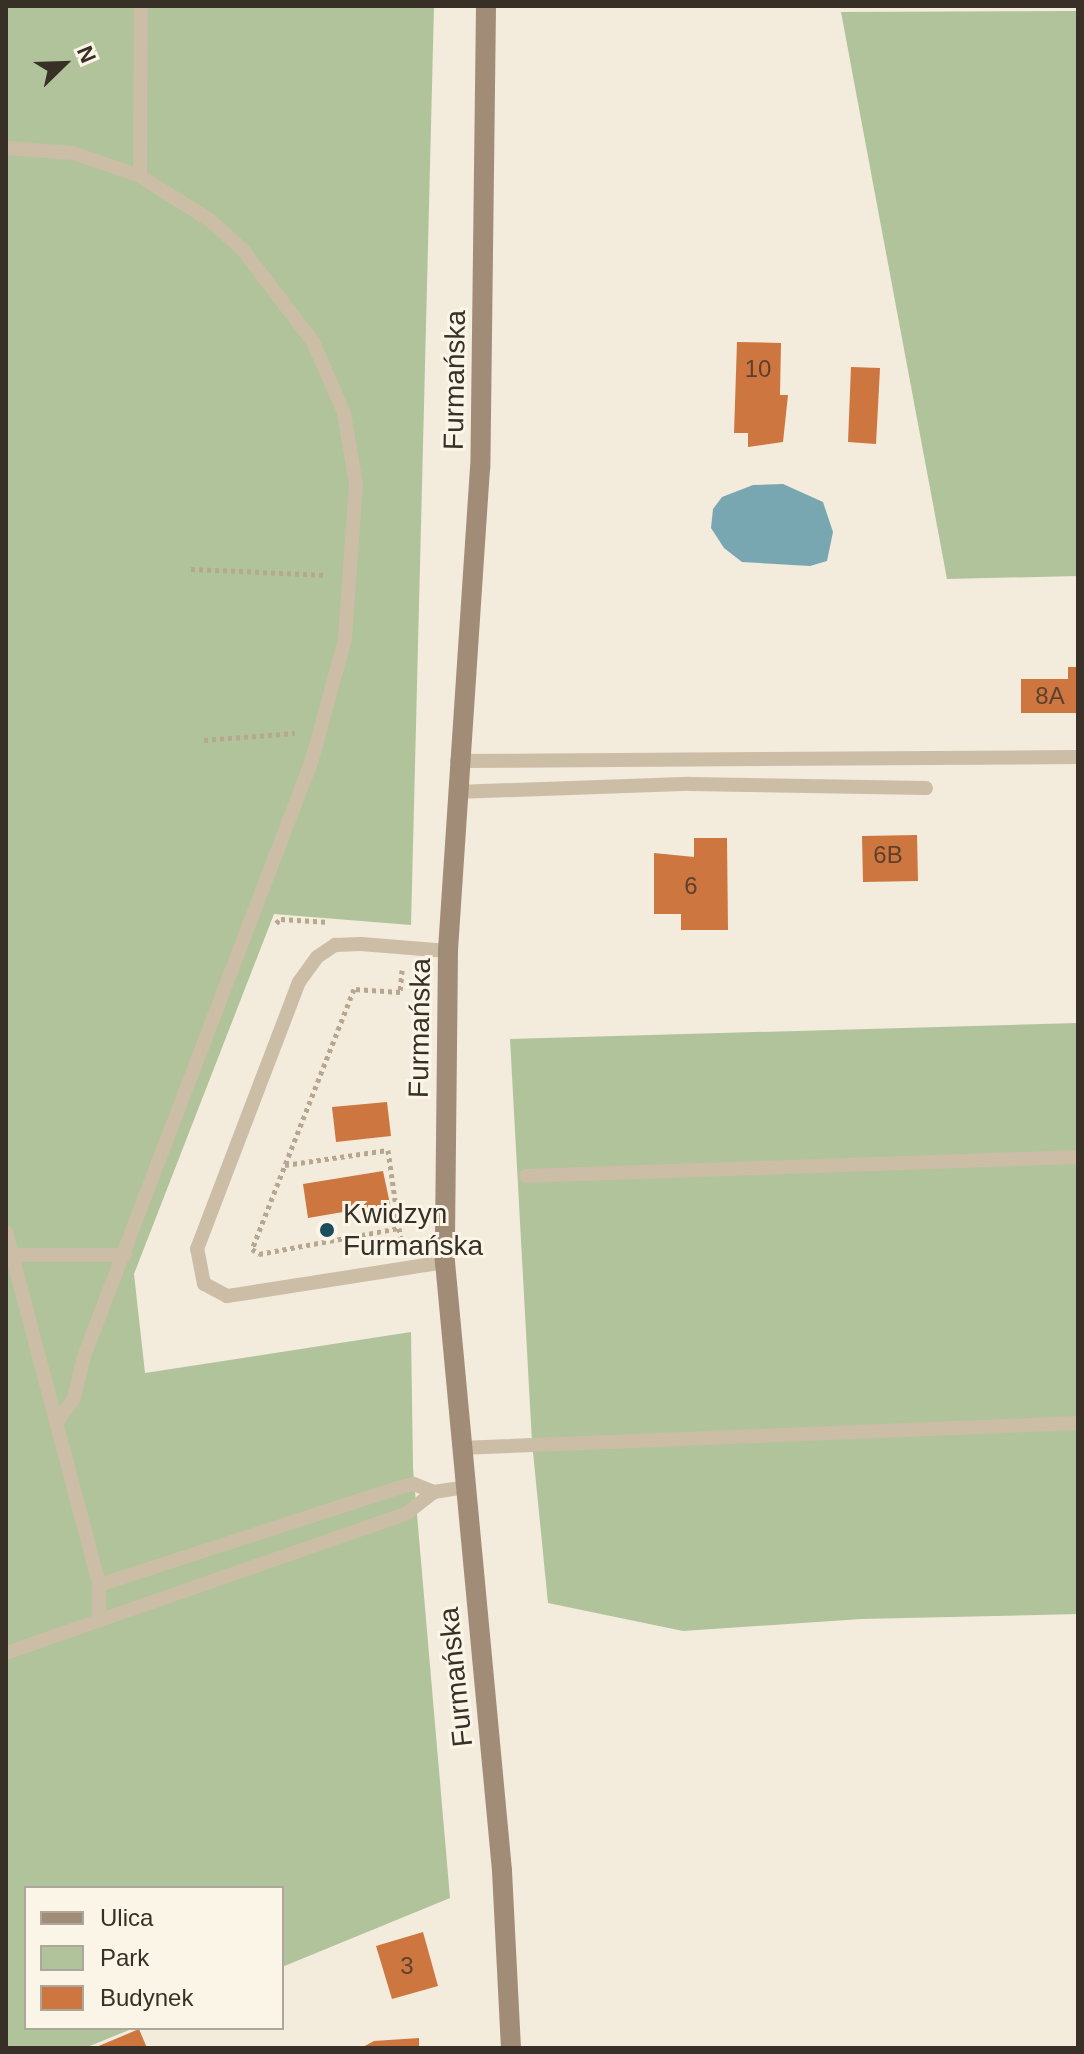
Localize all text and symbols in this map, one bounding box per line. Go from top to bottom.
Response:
north arrow [24,24,104,104]
text: N [72,42,101,67]
street label: Furmańska [437,310,473,450]
house number: 10 [745,355,771,383]
house number: 8A [1035,682,1065,710]
house number: 6B [873,841,903,869]
house number: 6 [684,872,698,900]
street label: Furmańska [402,958,438,1098]
place label: Kwidzyn Furmańska [343,1197,483,1263]
marker: Kwidzyn Furmańska [318,1221,336,1239]
street label: Furmańska [432,1606,480,1748]
legend [24,1886,284,2030]
text: Ulica [100,1904,153,1931]
text: Park [100,1944,149,1971]
house number: 3 [400,1952,414,1980]
text: Budynek [100,1984,193,2011]

